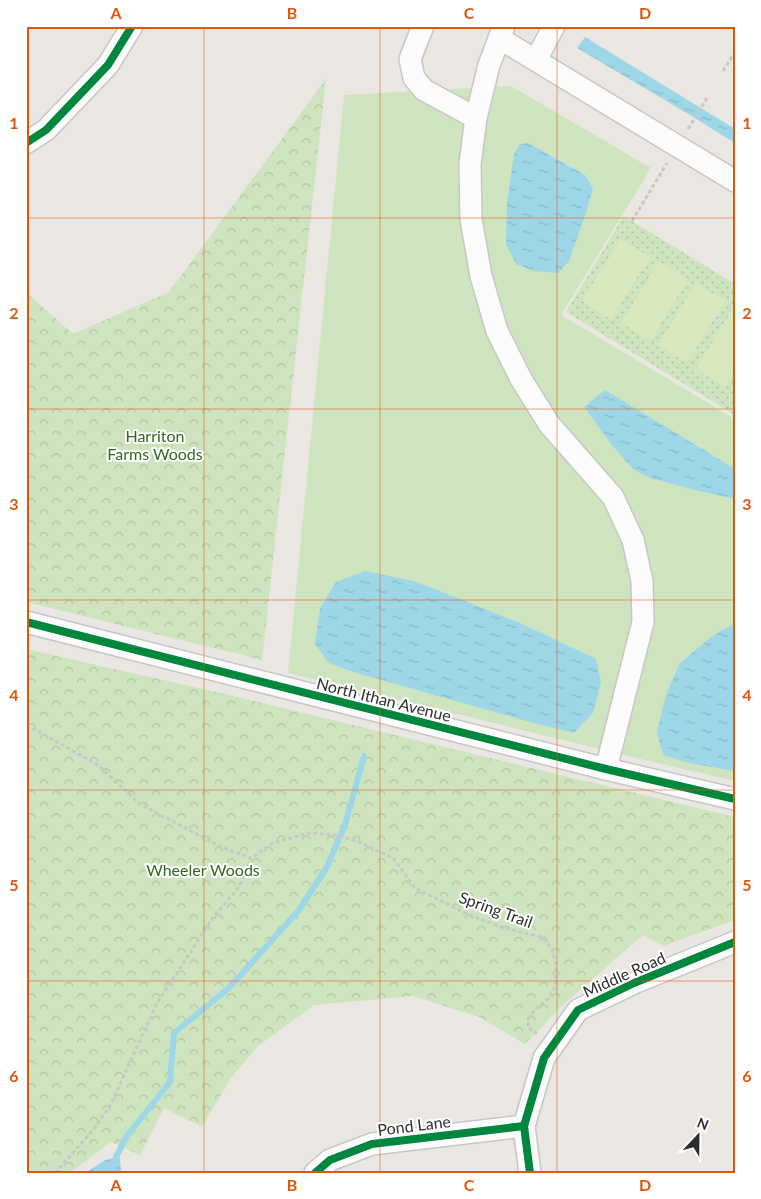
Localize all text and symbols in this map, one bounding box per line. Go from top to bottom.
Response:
text: A [109,3,122,22]
text: B [287,3,297,22]
text: C [464,3,475,22]
text: D [639,3,651,22]
text: 1 [9,113,19,132]
text: 1 [742,113,752,132]
text: 2 [9,303,19,322]
text: 2 [742,303,752,322]
park label: Harriton Farms Woods [107,426,203,463]
text: 3 [9,494,19,513]
text: 3 [742,494,752,513]
street label: North Ithan Avenue [315,673,453,725]
text: 4 [9,685,19,704]
text: 4 [742,685,752,704]
park label: Wheeler Woods [146,860,260,879]
text: 5 [9,875,19,894]
text: 5 [742,875,752,894]
street label: Spring Trail [457,887,535,931]
street label: Middle Road [580,947,668,1001]
text: 6 [9,1066,19,1085]
text: 6 [742,1066,752,1085]
street label: Pond Lane [376,1111,452,1139]
north arrow [674,1112,724,1162]
text: N [695,1114,711,1133]
text: A [109,1175,122,1194]
text: B [287,1175,297,1194]
text: C [464,1175,475,1194]
text: D [639,1175,651,1194]

